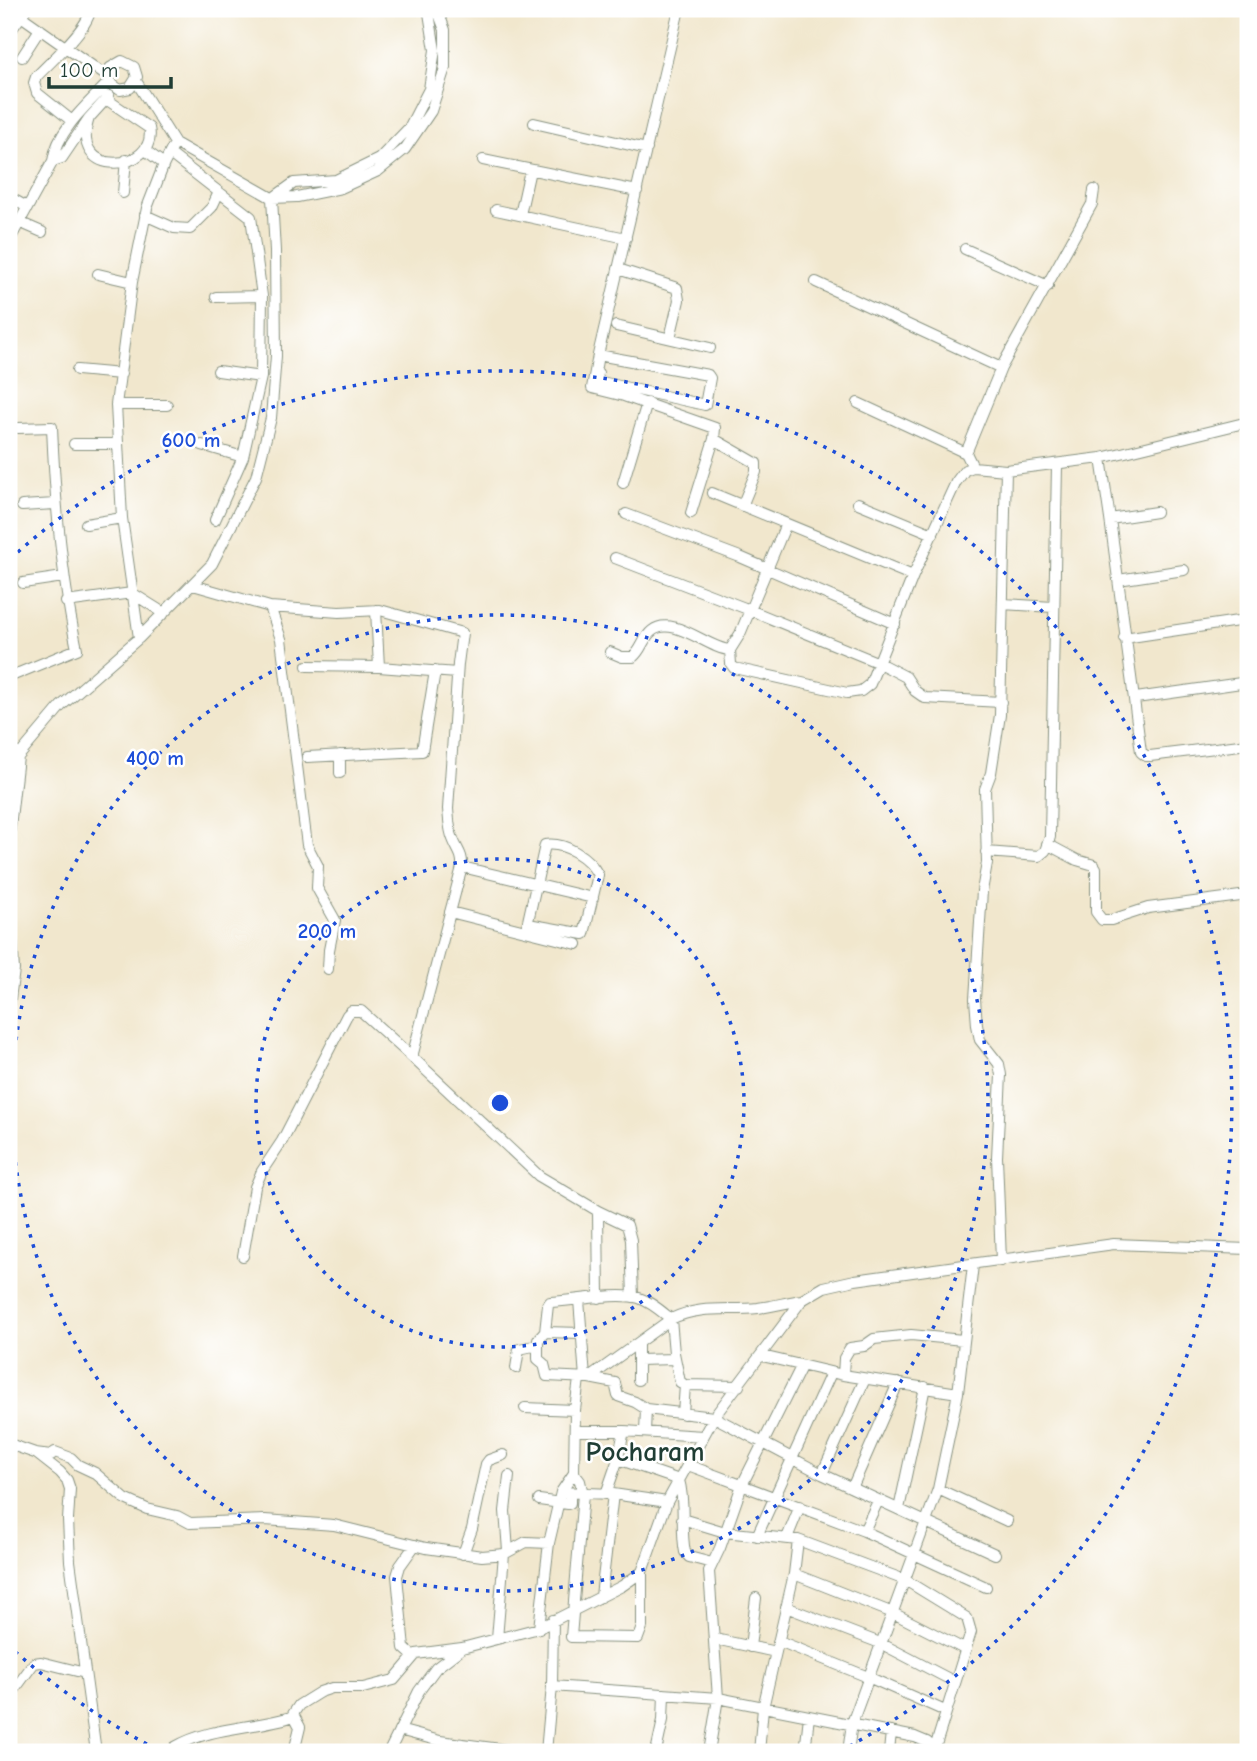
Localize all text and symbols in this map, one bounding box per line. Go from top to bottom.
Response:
scale bar [49,46,172,90]
text: 100 m [60,58,118,82]
text: 600 m [161,428,221,452]
text: 400 m [126,746,184,770]
text: 200 m [298,919,356,943]
centre of rings [488,1091,512,1115]
district label: Pocharam [585,1436,705,1468]

